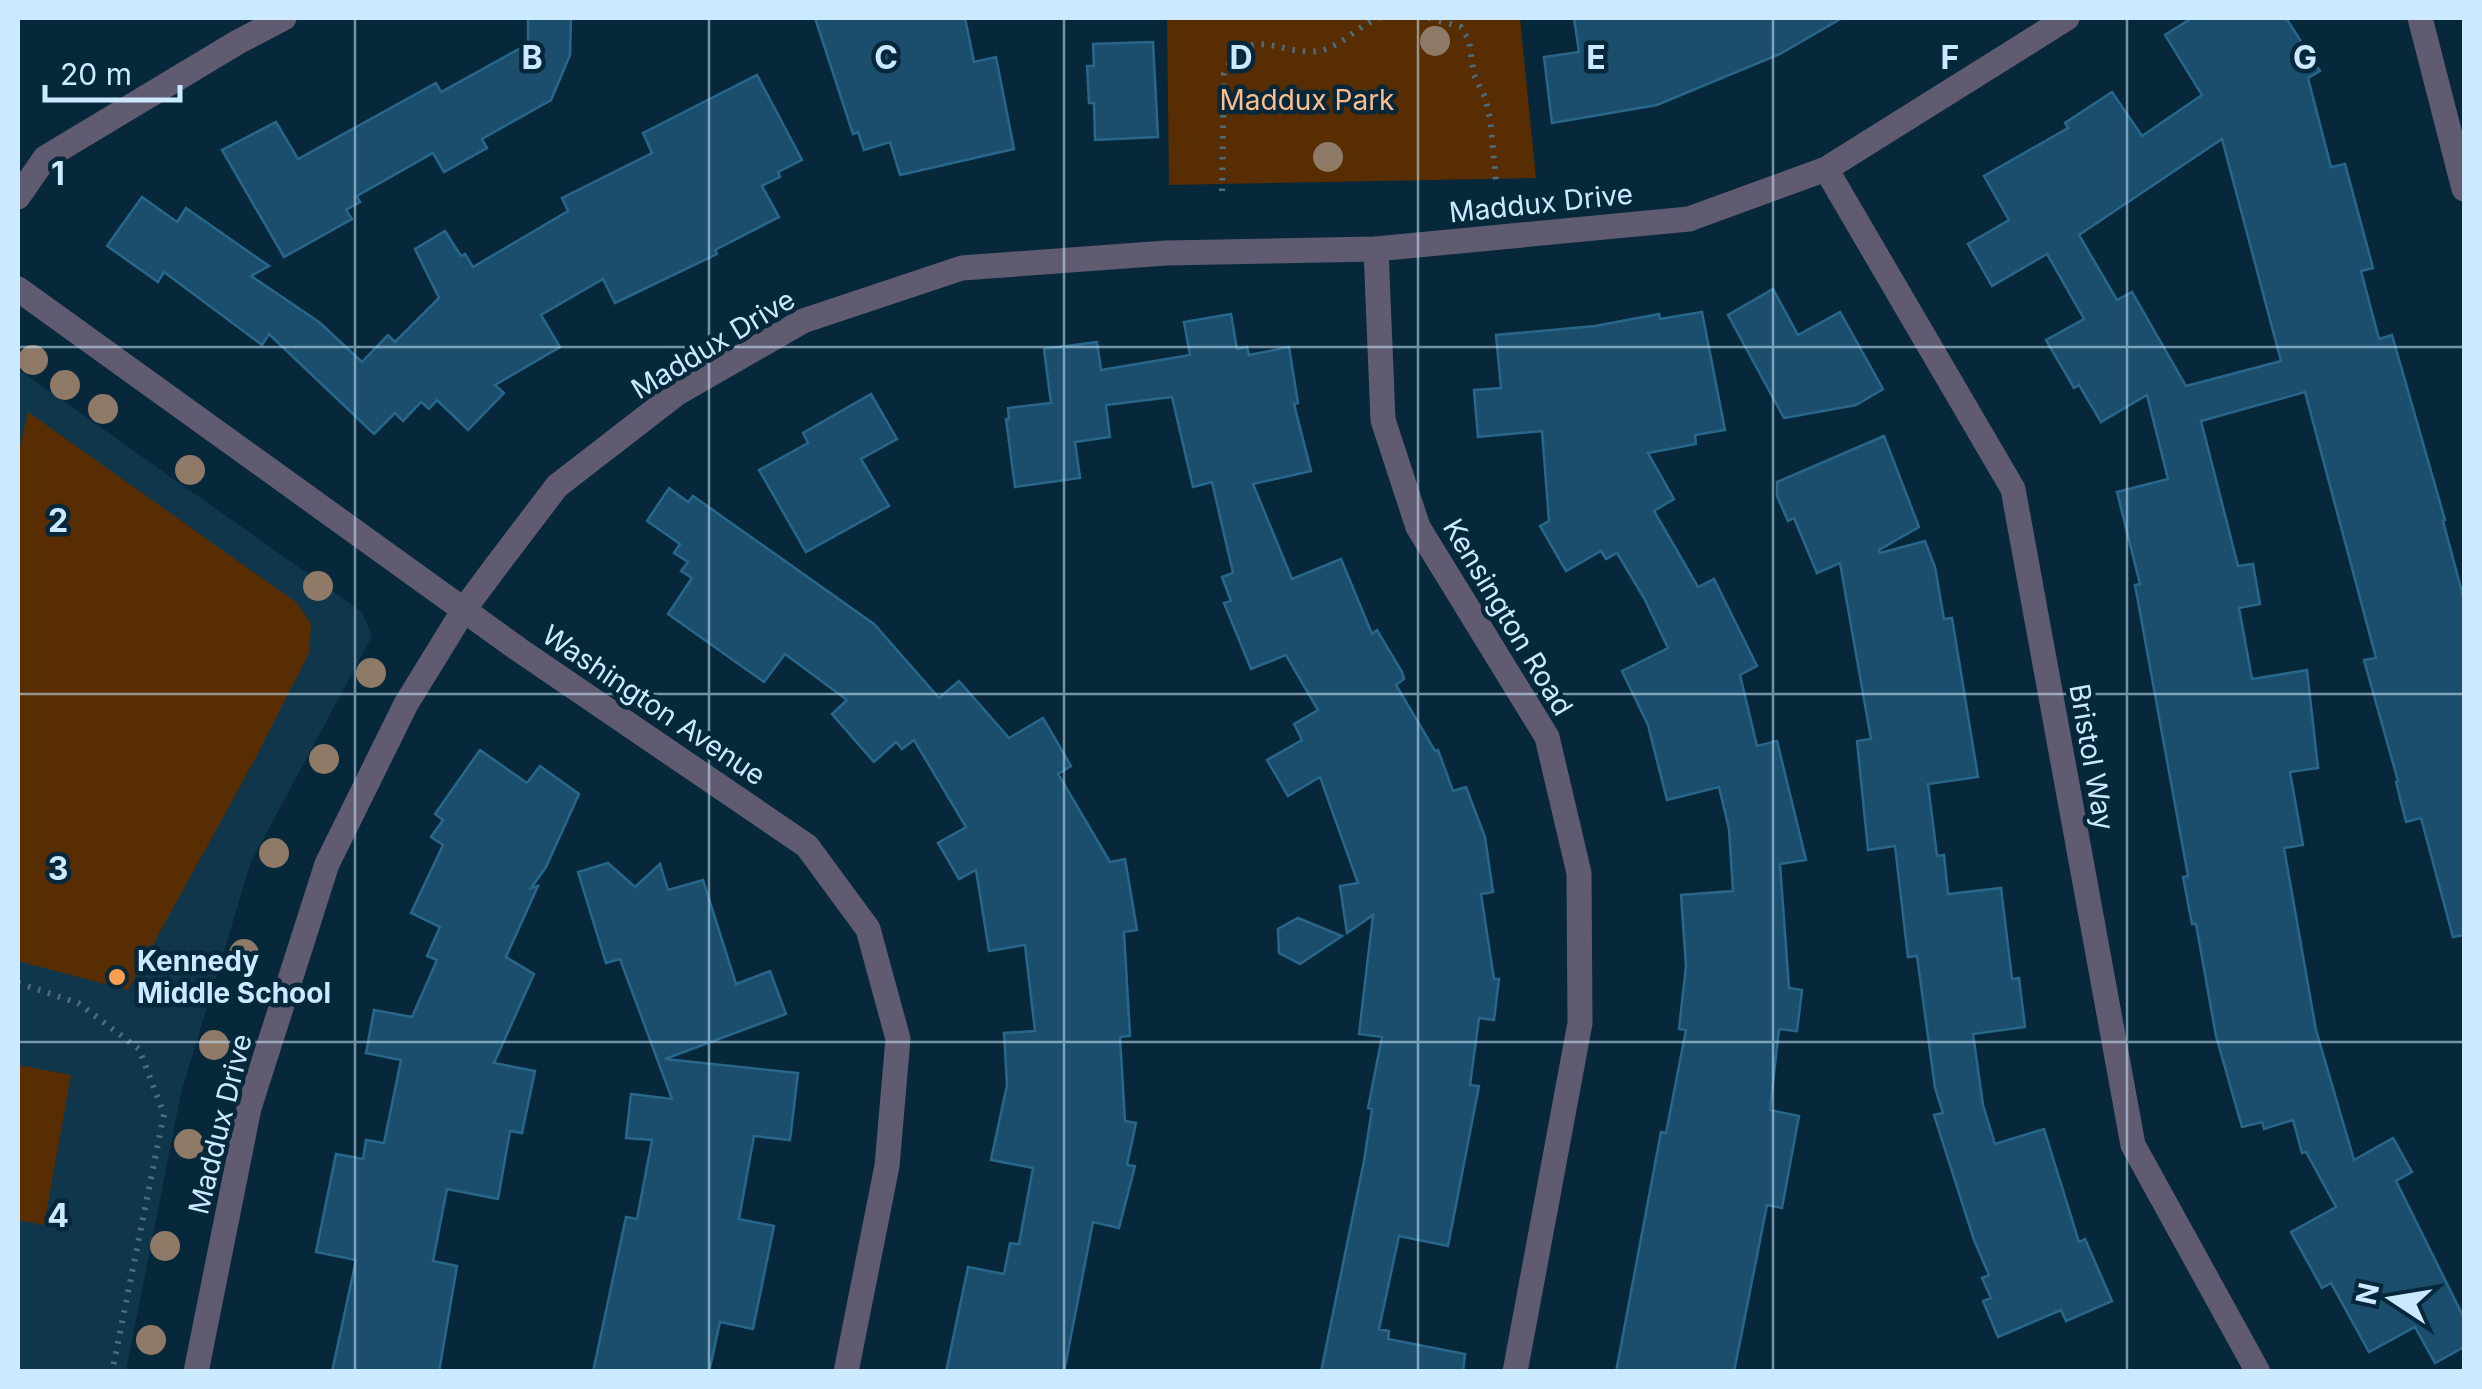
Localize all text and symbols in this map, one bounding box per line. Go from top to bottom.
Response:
text: B [521,38,543,77]
text: C [874,38,898,77]
text: D [1229,38,1253,77]
text: E [1586,38,1606,77]
text: F [1941,38,1959,77]
text: G [2293,38,2317,77]
scale bar [45,40,180,102]
text: 20 m [60,56,132,92]
park label: Maddux Park [1220,83,1394,117]
text: 1 [51,154,65,193]
street label: Maddux Drive [1447,176,1635,230]
street label: Maddux Drive [625,282,801,406]
text: 2 [48,501,68,540]
street label: Kensington Road [1436,512,1580,722]
street label: Washington Avenue [536,618,772,792]
street label: Bristol Way [2062,681,2122,833]
text: 3 [48,849,68,888]
place label: Kennedy Middle School [137,944,331,1010]
marker: Kennedy Middle School [106,966,128,988]
street label: Maddux Drive [181,1030,259,1218]
text: 4 [47,1196,69,1235]
north arrow [2342,1249,2442,1349]
text: N [2349,1280,2386,1308]

